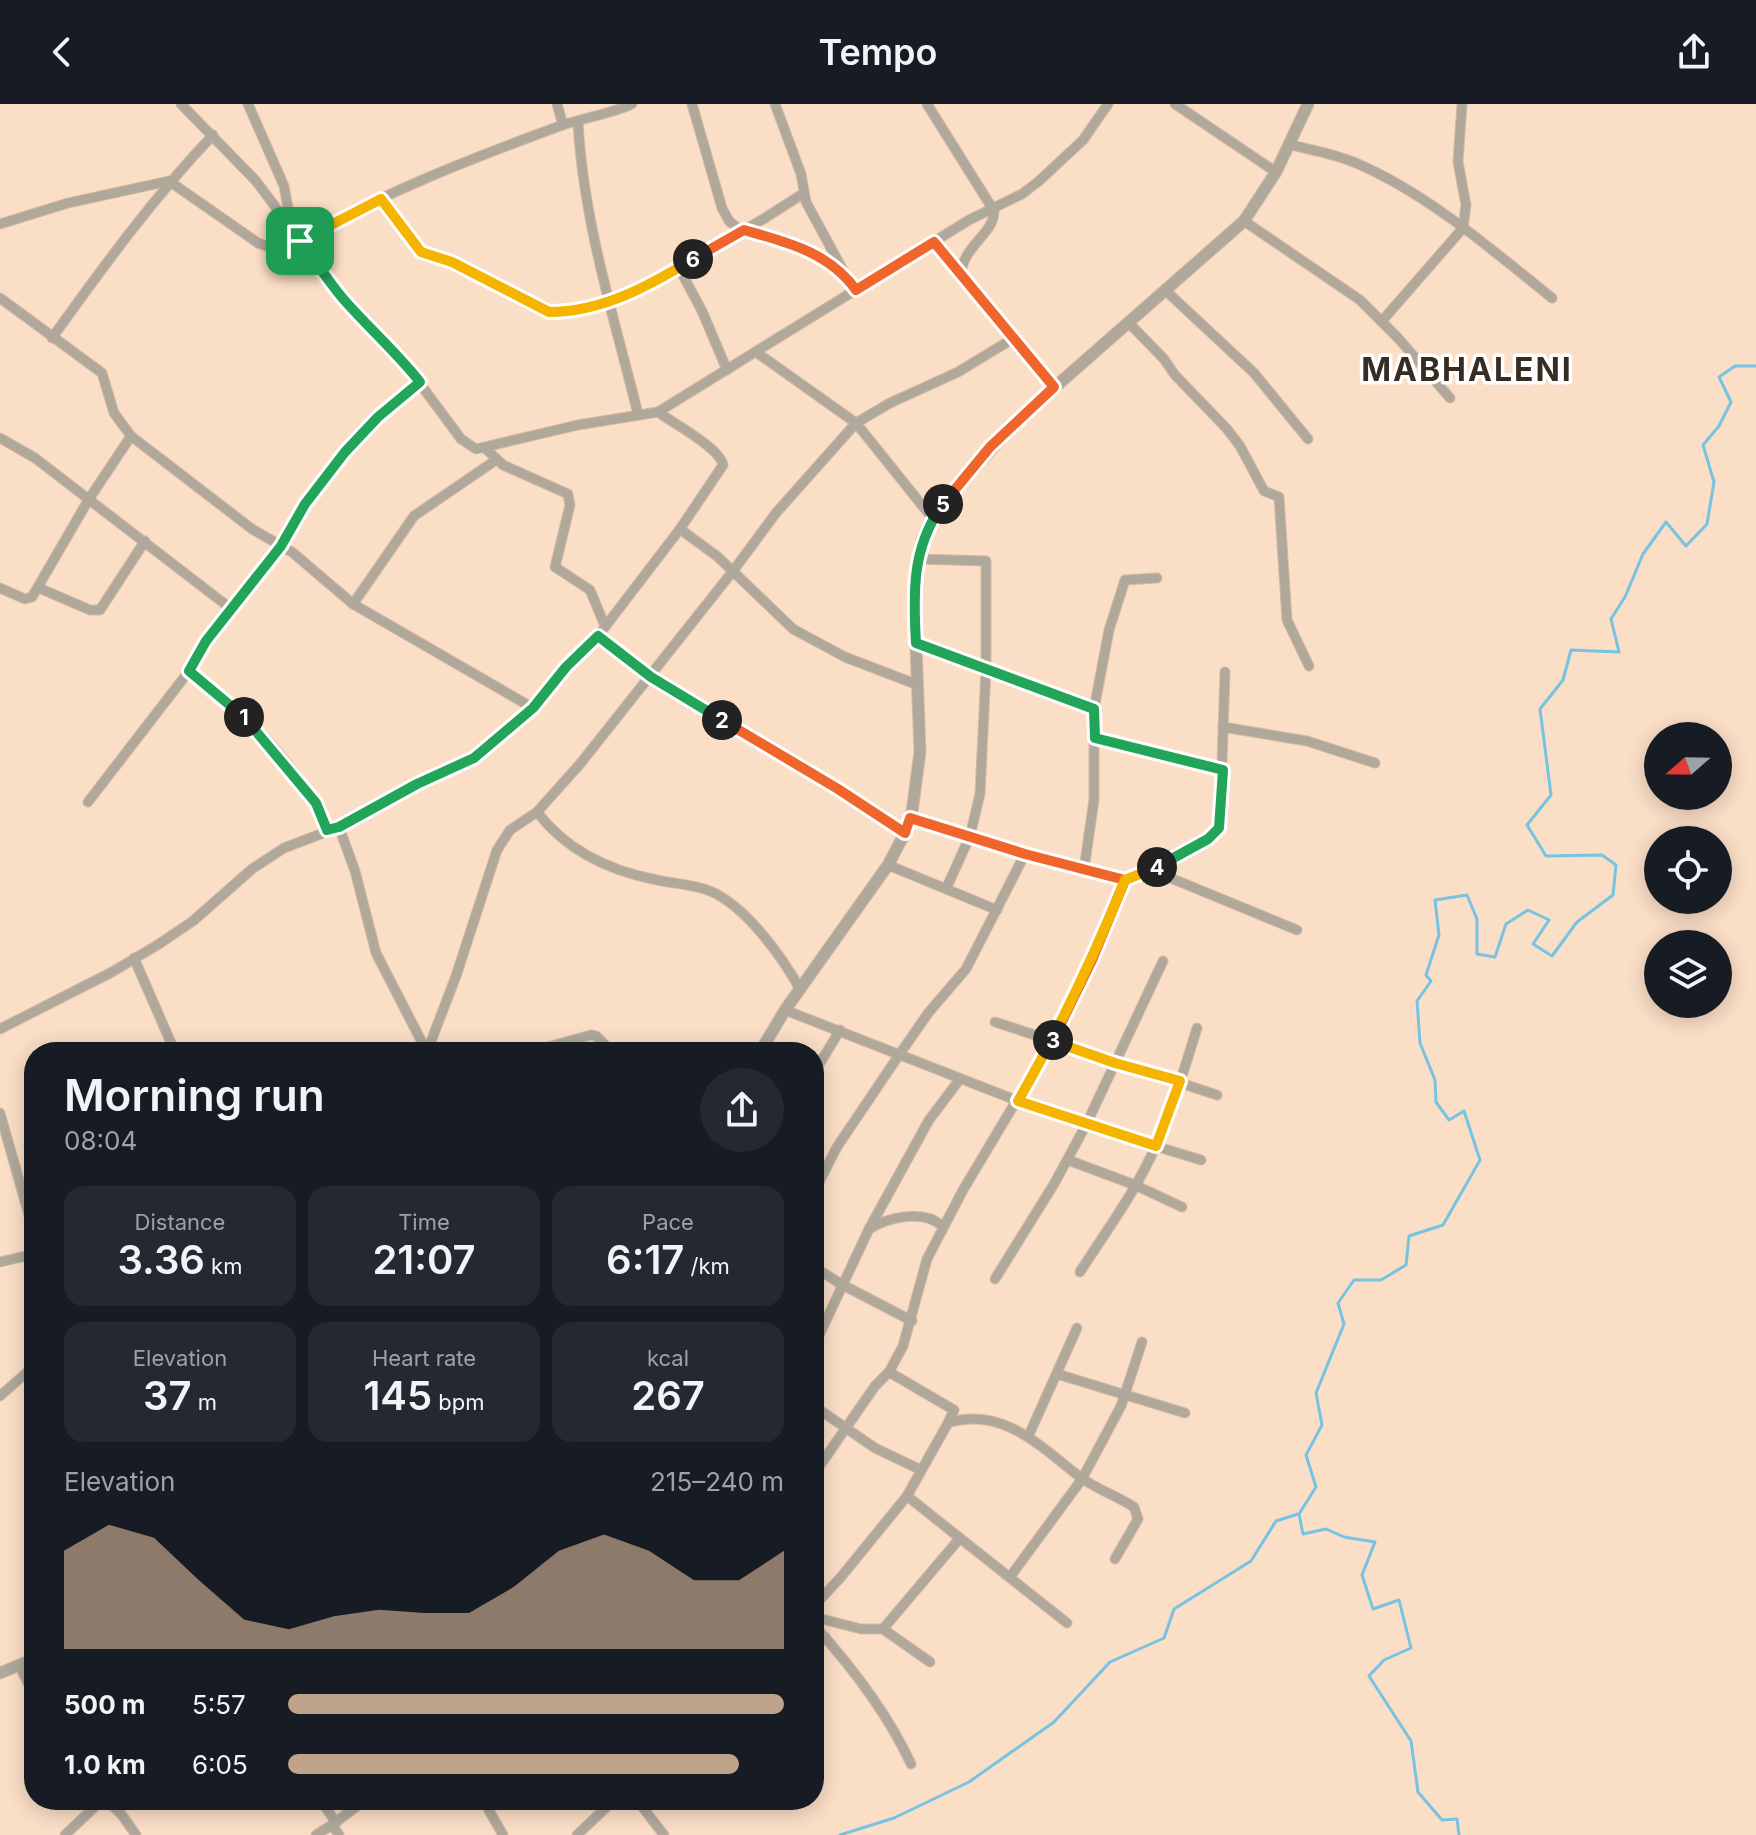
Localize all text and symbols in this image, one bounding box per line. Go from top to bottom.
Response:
icon: back [40,30,84,74]
text: Tempo [818,30,938,74]
icon: share [1672,30,1716,74]
pin [266,207,334,275]
icon: arrive [278,219,322,263]
pin: 6 [673,239,713,279]
text: 6 [686,246,700,272]
district label: MABHALENI [1361,350,1573,389]
pin: 5 [923,484,963,524]
text: 5 [936,491,950,517]
pin: 1 [224,697,264,737]
pin: 2 [702,700,742,740]
text: 1 [239,704,249,730]
text: 2 [715,707,729,733]
north arrow [1644,722,1732,810]
map controls [1644,722,1732,1018]
button: locate [1644,826,1732,914]
pin: 4 [1137,847,1177,887]
text: 4 [1150,854,1164,880]
button: layers [1644,930,1732,1018]
pin: 3 [1033,1020,1073,1060]
text: 3 [1046,1027,1060,1053]
text: Morning run [64,1068,325,1122]
button: share [700,1068,784,1152]
text: 08:04 [64,1125,137,1156]
text: Distance [135,1209,225,1235]
text: Time [398,1209,450,1235]
text: Pace [642,1209,694,1235]
text: 3.36 [118,1235,205,1284]
text: 21:07 [372,1235,476,1284]
text: 6:17 [606,1235,684,1284]
text: km [205,1253,242,1279]
text: /km [684,1253,730,1279]
text: Elevation [133,1345,227,1371]
text: Heart rate [372,1345,476,1371]
text: kcal [647,1345,689,1371]
text: 37 [143,1371,192,1420]
text: 145 [363,1371,432,1420]
text: 267 [631,1371,705,1420]
text: m [192,1389,217,1415]
text: bpm [432,1389,485,1415]
text: Elevation [64,1466,175,1497]
text: 215–240 m [650,1466,784,1497]
text: 500 m [64,1689,146,1720]
text: 5:57 [192,1689,246,1720]
text: 1.0 km [64,1749,146,1780]
text: 6:05 [192,1749,248,1780]

